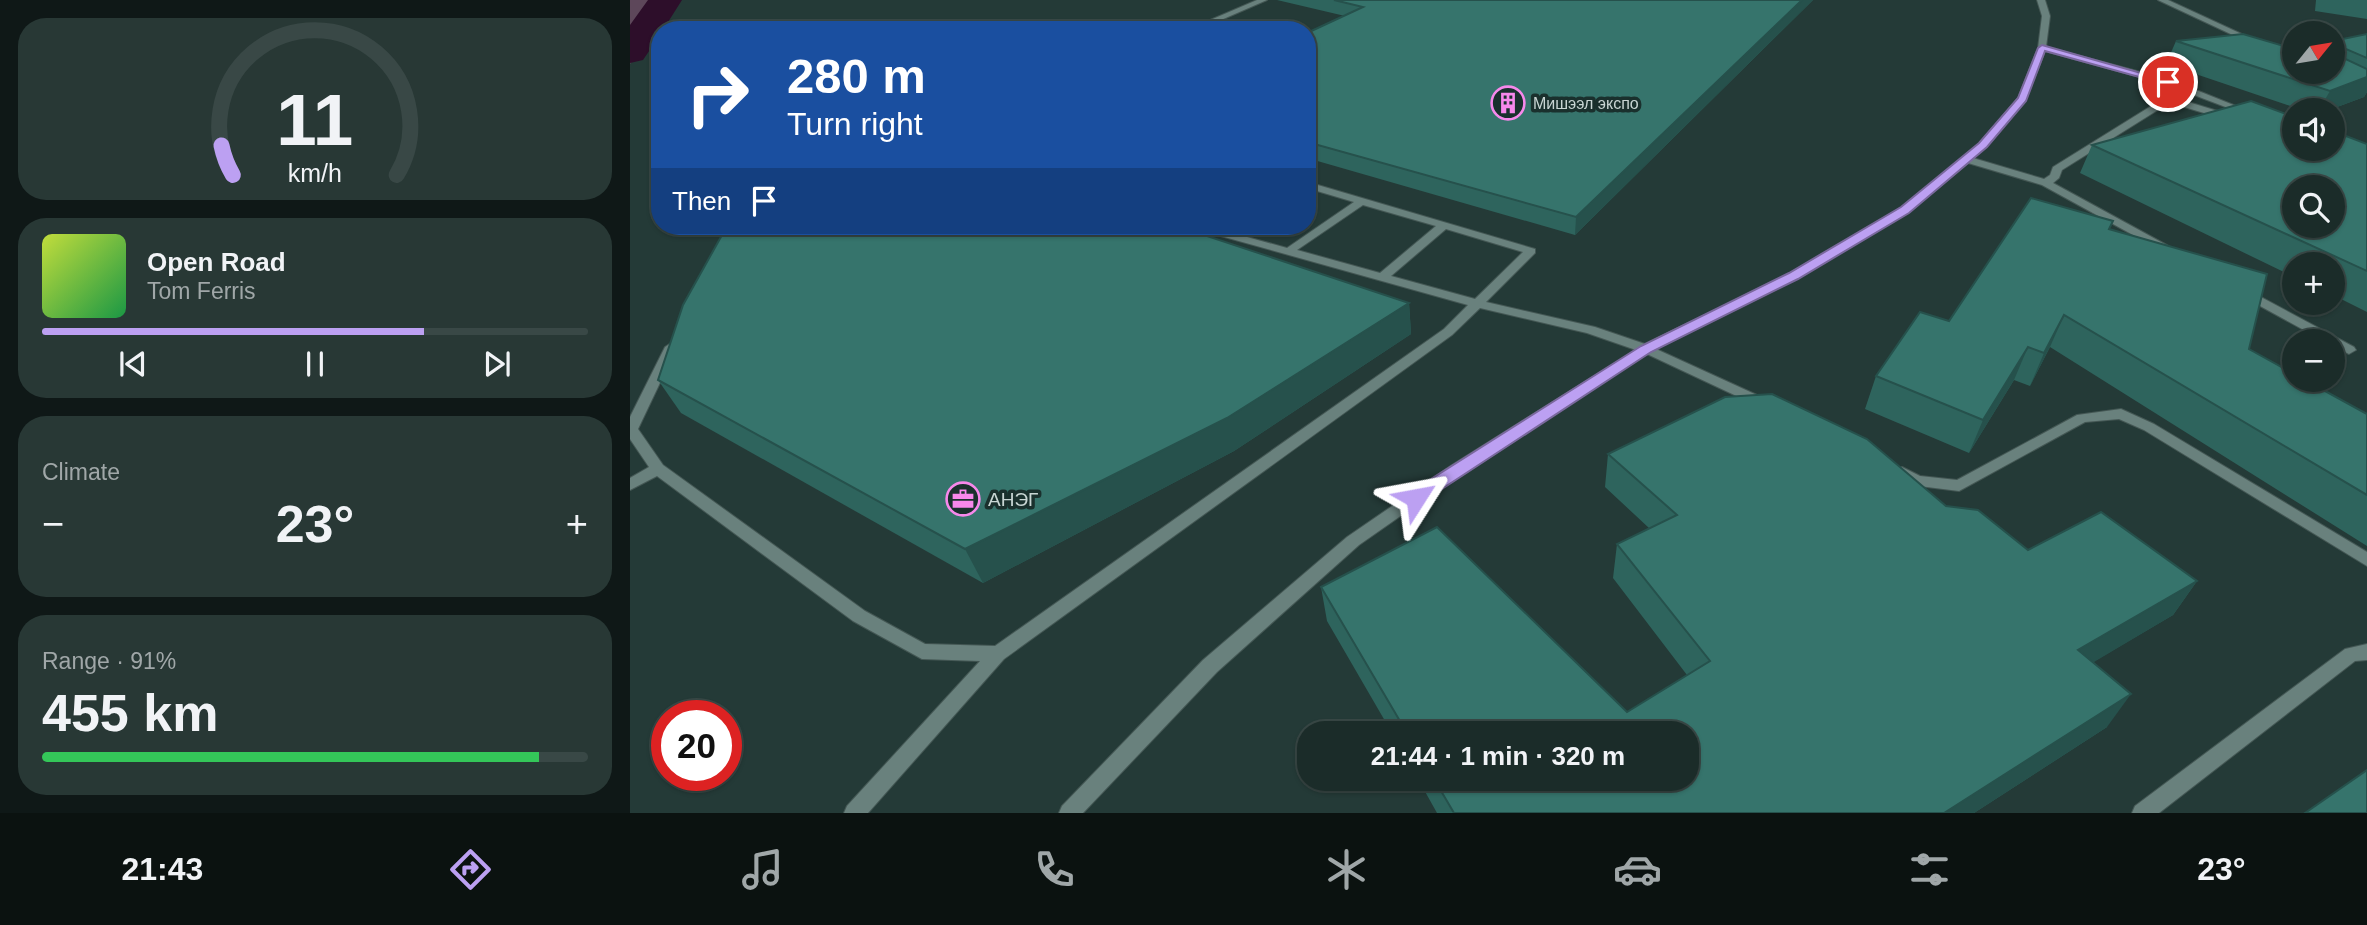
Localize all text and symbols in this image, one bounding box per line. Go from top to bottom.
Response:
north arrow [2282,21,2345,84]
map controls [2282,21,2345,392]
icon: right [672,49,763,140]
text: 280 m [787,49,926,103]
pin [2138,52,2198,112]
icon: arrive [2149,63,2187,101]
text: 11 [277,79,353,160]
building icon: Мишээл экспо [1489,84,1527,122]
place label: Мишээл экспо [1533,95,1639,112]
button: sound [2282,98,2345,161]
text: Turn right [787,106,923,142]
text: km/h [288,159,342,187]
button: search [2282,175,2345,238]
icon: arrive [745,182,783,220]
text: Then [672,186,731,216]
text: Open Road [147,247,286,277]
button: + [2282,252,2345,315]
text: Tom Ferris [147,278,256,304]
button: − [2282,329,2345,392]
icon: previous [114,345,152,383]
icon: pause [296,345,334,383]
icon: next [478,345,516,383]
text: Climate [42,459,120,485]
position arrow [1379,461,1453,535]
office icon: АНЭГ [944,480,982,518]
place label: АНЭГ [988,489,1038,510]
text: 23° [276,495,354,553]
text: − [42,503,64,545]
text: + [566,503,588,545]
text: Range · 91% [42,648,176,674]
text: 455 km [42,684,218,742]
speed limit sign: 20 [651,700,742,791]
text: 21:44 · 1 min · 320 m [1371,741,1625,771]
icon: directions [446,845,495,894]
icon: music [738,845,787,894]
icon: phone [1030,845,1079,894]
icon: climate [1322,845,1371,894]
icon: car [1613,845,1662,894]
icon: filters [1905,845,1954,894]
text: 21:43 [121,851,203,887]
text: 23° [2197,851,2246,887]

